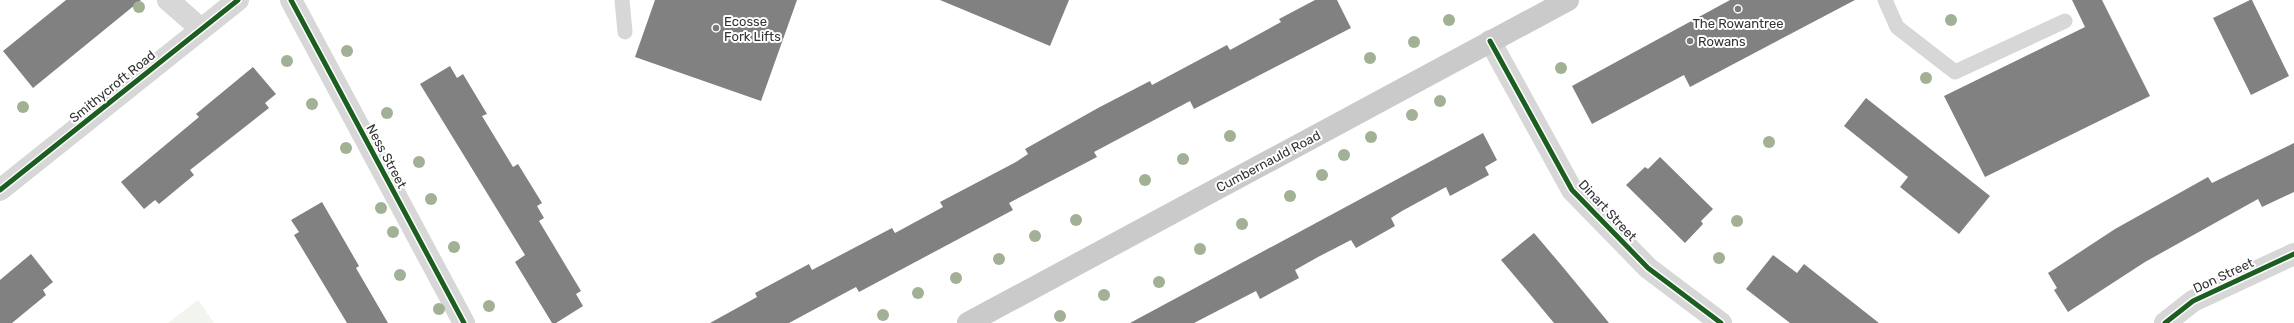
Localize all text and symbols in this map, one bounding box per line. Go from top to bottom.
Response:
marker: The Rowantree [1733,4,1743,14]
place label: Ecosse Fork Lifts [724,14,781,44]
place label: The Rowantree [1692,16,1784,31]
marker: Ecosse Fork Lifts [711,23,721,33]
place label: Rowans [1698,34,1746,49]
marker: Rowans [1685,36,1695,46]
street label: Smithycroft Road [66,47,158,126]
street label: Ness Street [363,122,410,191]
street label: Cumbernauld Road [1214,128,1323,195]
street label: Dinart Street [1576,177,1640,244]
street label: Don Street [2191,255,2256,296]

